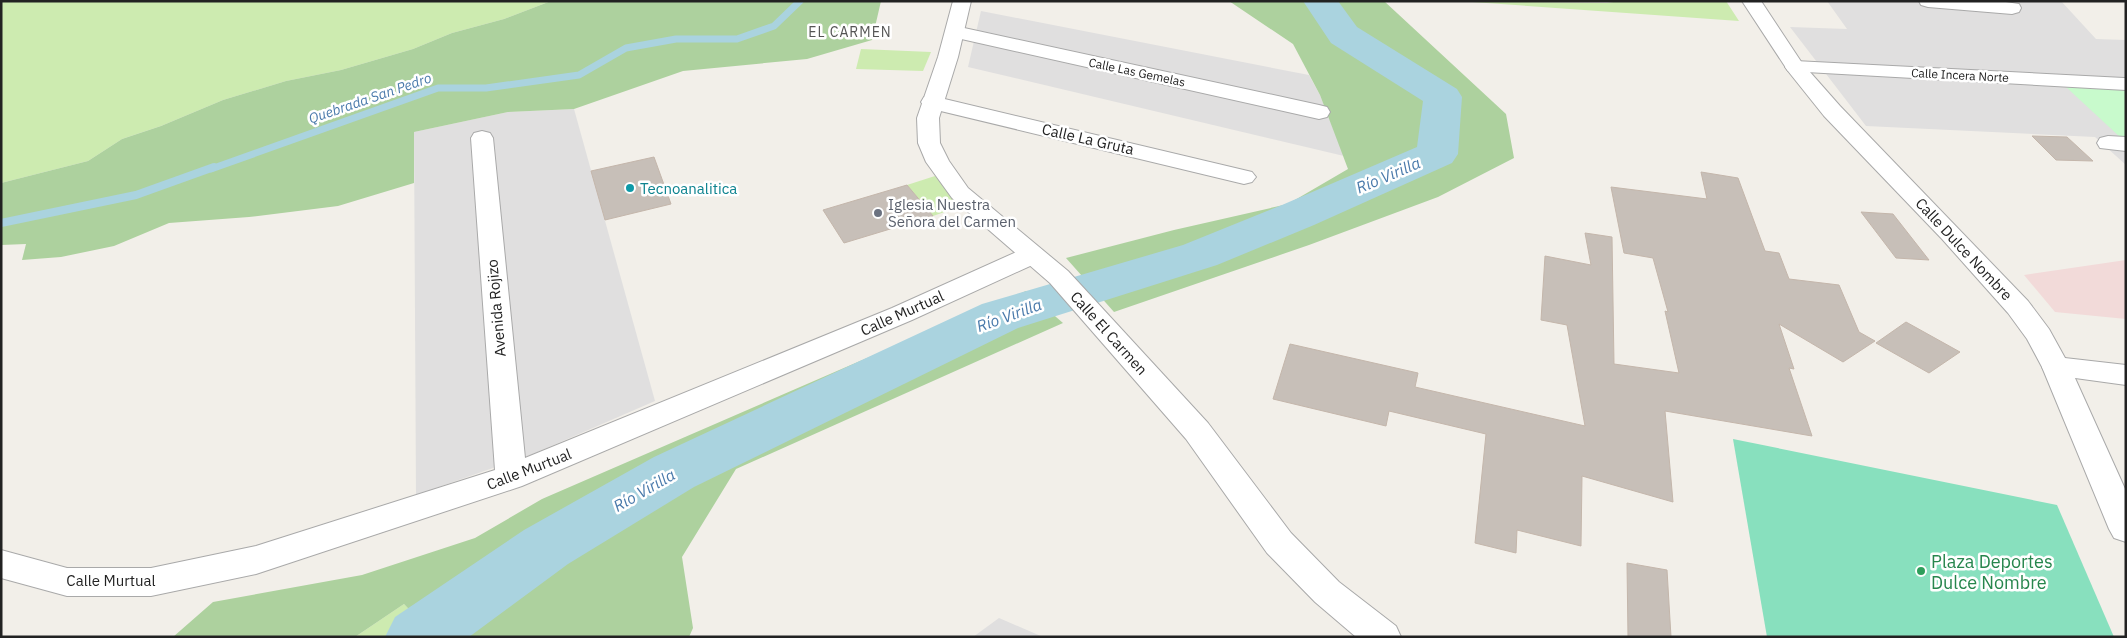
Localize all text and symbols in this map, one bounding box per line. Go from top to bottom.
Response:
district label: EL CARMEN [808,23,892,41]
street label: Calle Las Gemelas [1087,54,1187,90]
street label: Calle Incera Norte [1911,65,2010,85]
water label: Quebrada San Pedro [306,68,434,127]
street label: Calle La Gruta [1040,119,1136,159]
water label: Río Virilla [1353,152,1423,198]
place label: Tecnoanalitica [640,179,737,198]
marker: Tecnoanalitica [624,182,636,194]
street label: Calle Dulce Nombre [1912,194,2016,304]
place label: Iglesia Nuestra Señora del Carmen [888,195,1016,231]
marker: Iglesia Nuestra Señora del Carmen [872,207,884,219]
street label: Avenida Rojizo [482,258,510,358]
street label: Calle Murtual [857,286,947,340]
street label: Calle El Carmen [1066,287,1152,379]
water label: Río Virilla [974,294,1044,336]
street label: Calle Murtual [484,444,574,494]
water label: Río Virilla [609,464,679,516]
place label: Plaza Deportes Dulce Nombre [1931,550,2053,594]
marker: Plaza Deportes Dulce Nombre [1915,565,1927,577]
street label: Calle Murtual [66,571,156,590]

